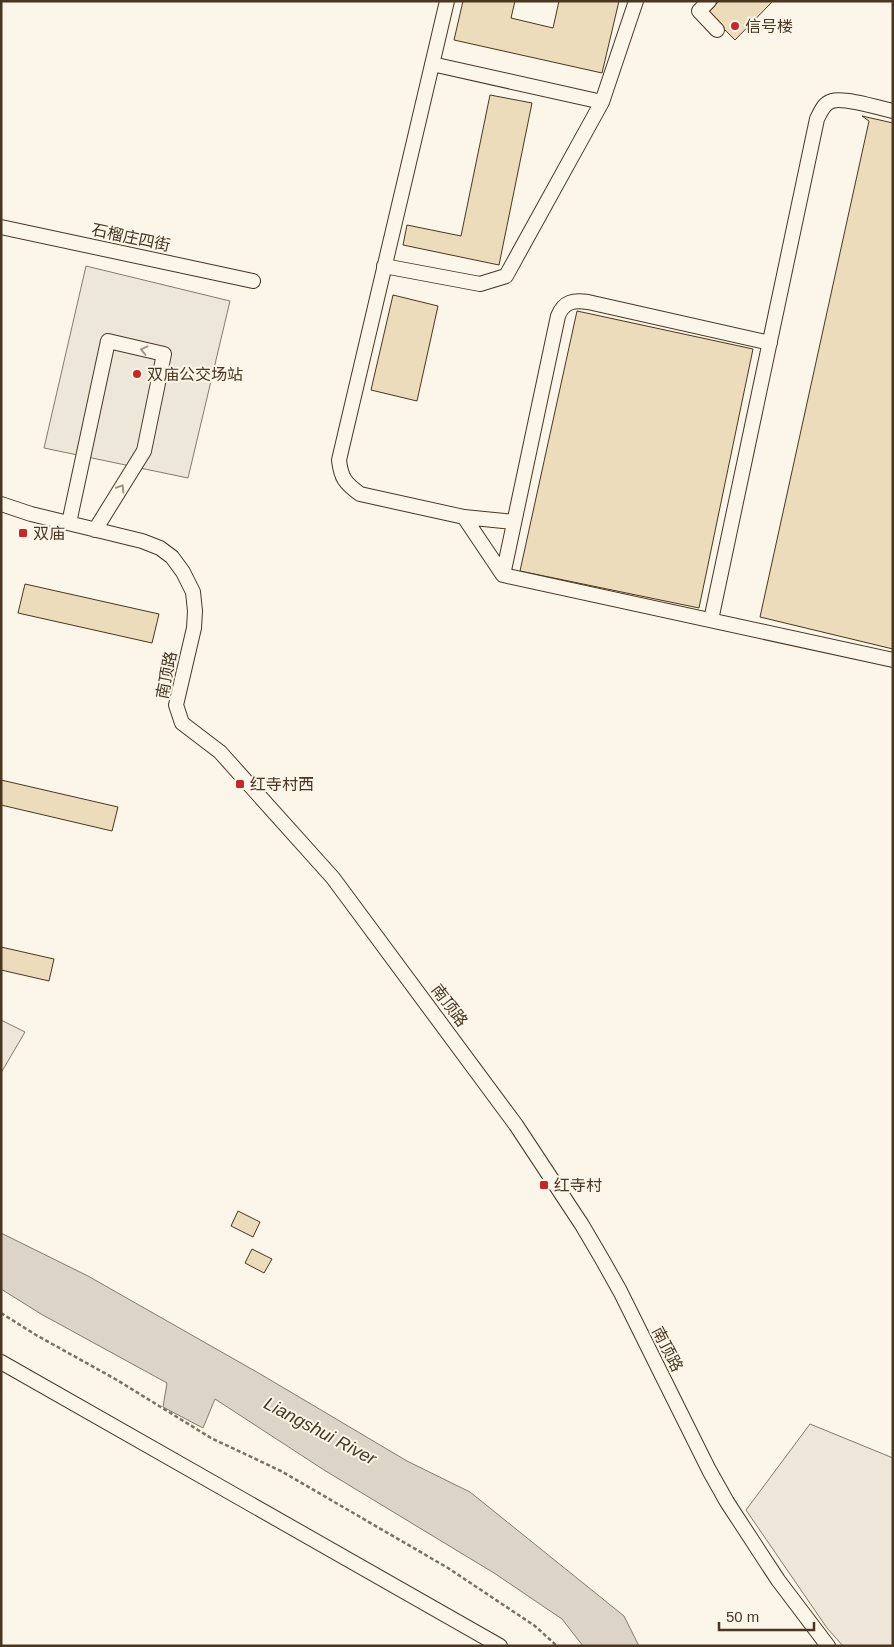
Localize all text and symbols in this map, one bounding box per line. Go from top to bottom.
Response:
place label: 信号楼 [745,18,793,35]
marker: 信号楼 [729,20,741,32]
street label: 石榴庄四街 [90,221,172,254]
one-way arrow [140,345,148,356]
place label: 双庙公交场站 [147,366,243,383]
marker: 双庙公交场站 [131,368,143,380]
one-way arrow [114,485,124,494]
place label: 双庙 [33,525,65,542]
marker: 双庙 [17,527,29,539]
street label: 南顶路 [154,650,179,700]
place label: 红寺村西 [250,776,314,793]
marker: 红寺村西 [234,778,246,790]
street label: 南顶路 [428,981,471,1030]
place label: 红寺村 [554,1177,602,1194]
marker: 红寺村 [538,1179,550,1191]
street label: 南顶路 [649,1324,686,1374]
water label: Liangshui River [261,1393,380,1469]
scale bar [719,1600,814,1632]
text: 50 m [726,1608,759,1625]

